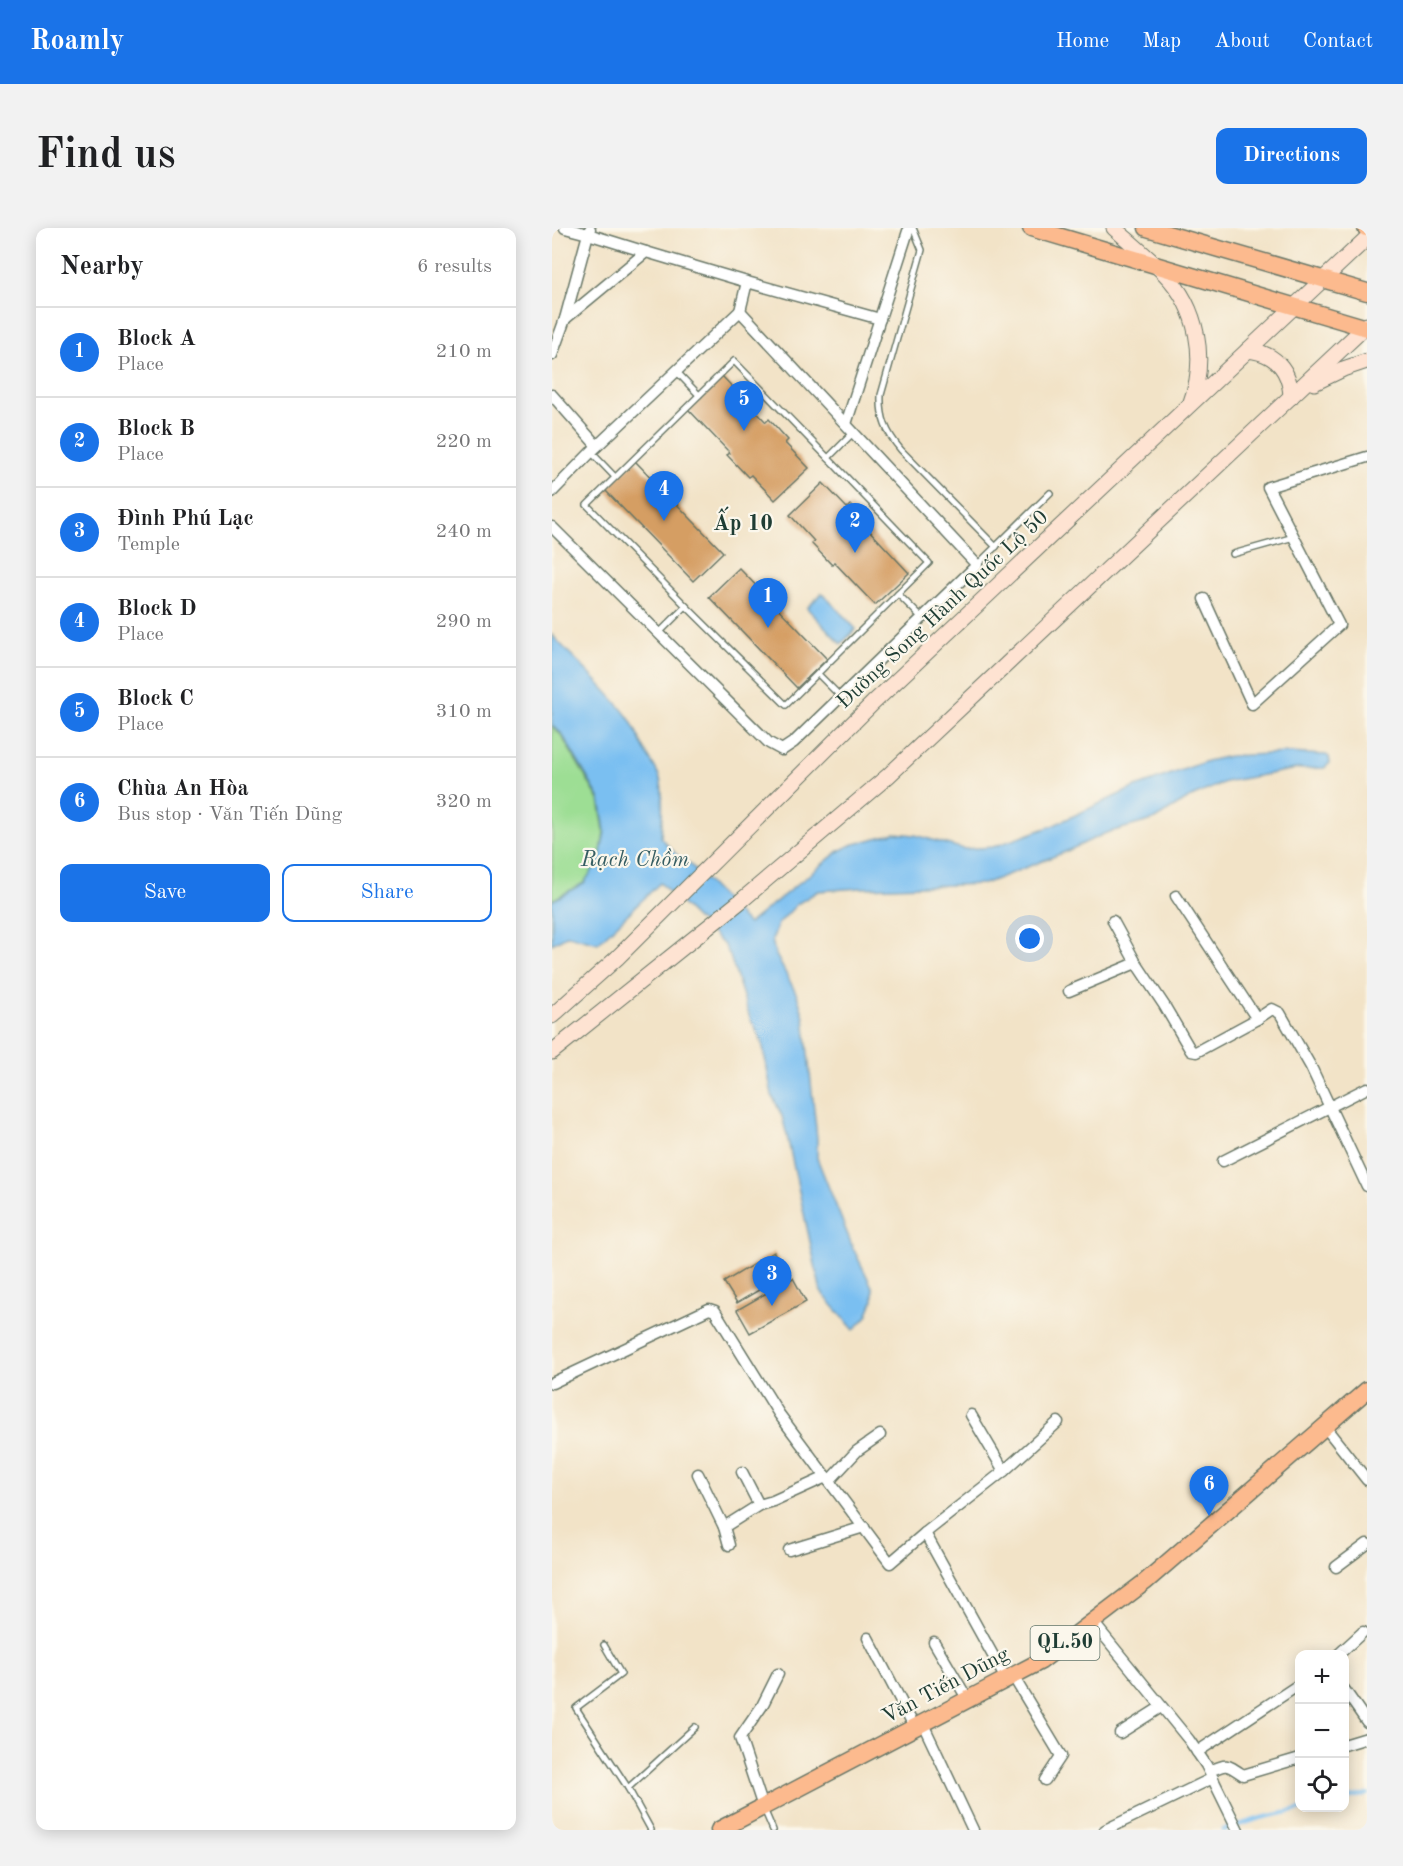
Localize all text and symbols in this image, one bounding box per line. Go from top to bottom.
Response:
text: Roamly [30,28,124,56]
text: Home [1056,31,1109,52]
text: Map [1142,31,1181,52]
text: About [1214,31,1270,52]
text: Contact [1303,31,1373,52]
button: Directions [1216,128,1367,184]
text: Find us [36,135,175,177]
text: Nearby [60,254,144,280]
text: 6 results [417,257,492,277]
text: Block A [117,328,196,350]
text: 1 [74,342,85,362]
text: 210 m [436,342,492,362]
text: Place [117,355,164,375]
pin: 5 [724,382,764,431]
text: Block B [117,418,195,440]
text: 2 [74,432,85,452]
text: 220 m [436,432,492,452]
text: Place [117,445,164,465]
pin: 4 [644,472,684,521]
pin: 2 [836,504,874,553]
district label: Ấp 10 [713,506,773,535]
street label: Đường Song Hành Quốc Lộ 50 [833,506,1053,713]
text: Đình Phú Lạc [117,508,254,530]
text: 3 [74,522,85,542]
text: 240 m [436,522,492,542]
text: Temple [117,535,180,555]
pin: 1 [748,578,788,628]
text: Block D [117,598,197,620]
text: 4 [74,612,85,632]
text: 290 m [436,612,492,632]
text: Place [117,625,164,645]
text: Block C [117,688,194,710]
text: 5 [74,702,85,722]
text: 310 m [436,702,492,722]
text: Place [117,715,164,735]
text: Chùa An Hòa [117,778,249,800]
text: 6 [74,792,85,812]
text: 320 m [436,792,492,812]
text: Bus stop · Văn Tiến Dũng [117,805,342,825]
water label: Rạch Chồm [580,848,689,871]
button: Save [60,864,270,922]
button: Share [282,864,492,922]
your location [1015,924,1044,953]
pin: 3 [752,1256,792,1306]
pin: 6 [1190,1466,1228,1516]
road number: QL.50 [1030,1626,1100,1660]
street label: Văn Tiến Dũng [879,1643,1014,1728]
map controls [1295,1650,1349,1812]
button: + [1295,1650,1349,1704]
button: − [1295,1704,1349,1758]
button: locate [1295,1758,1349,1812]

